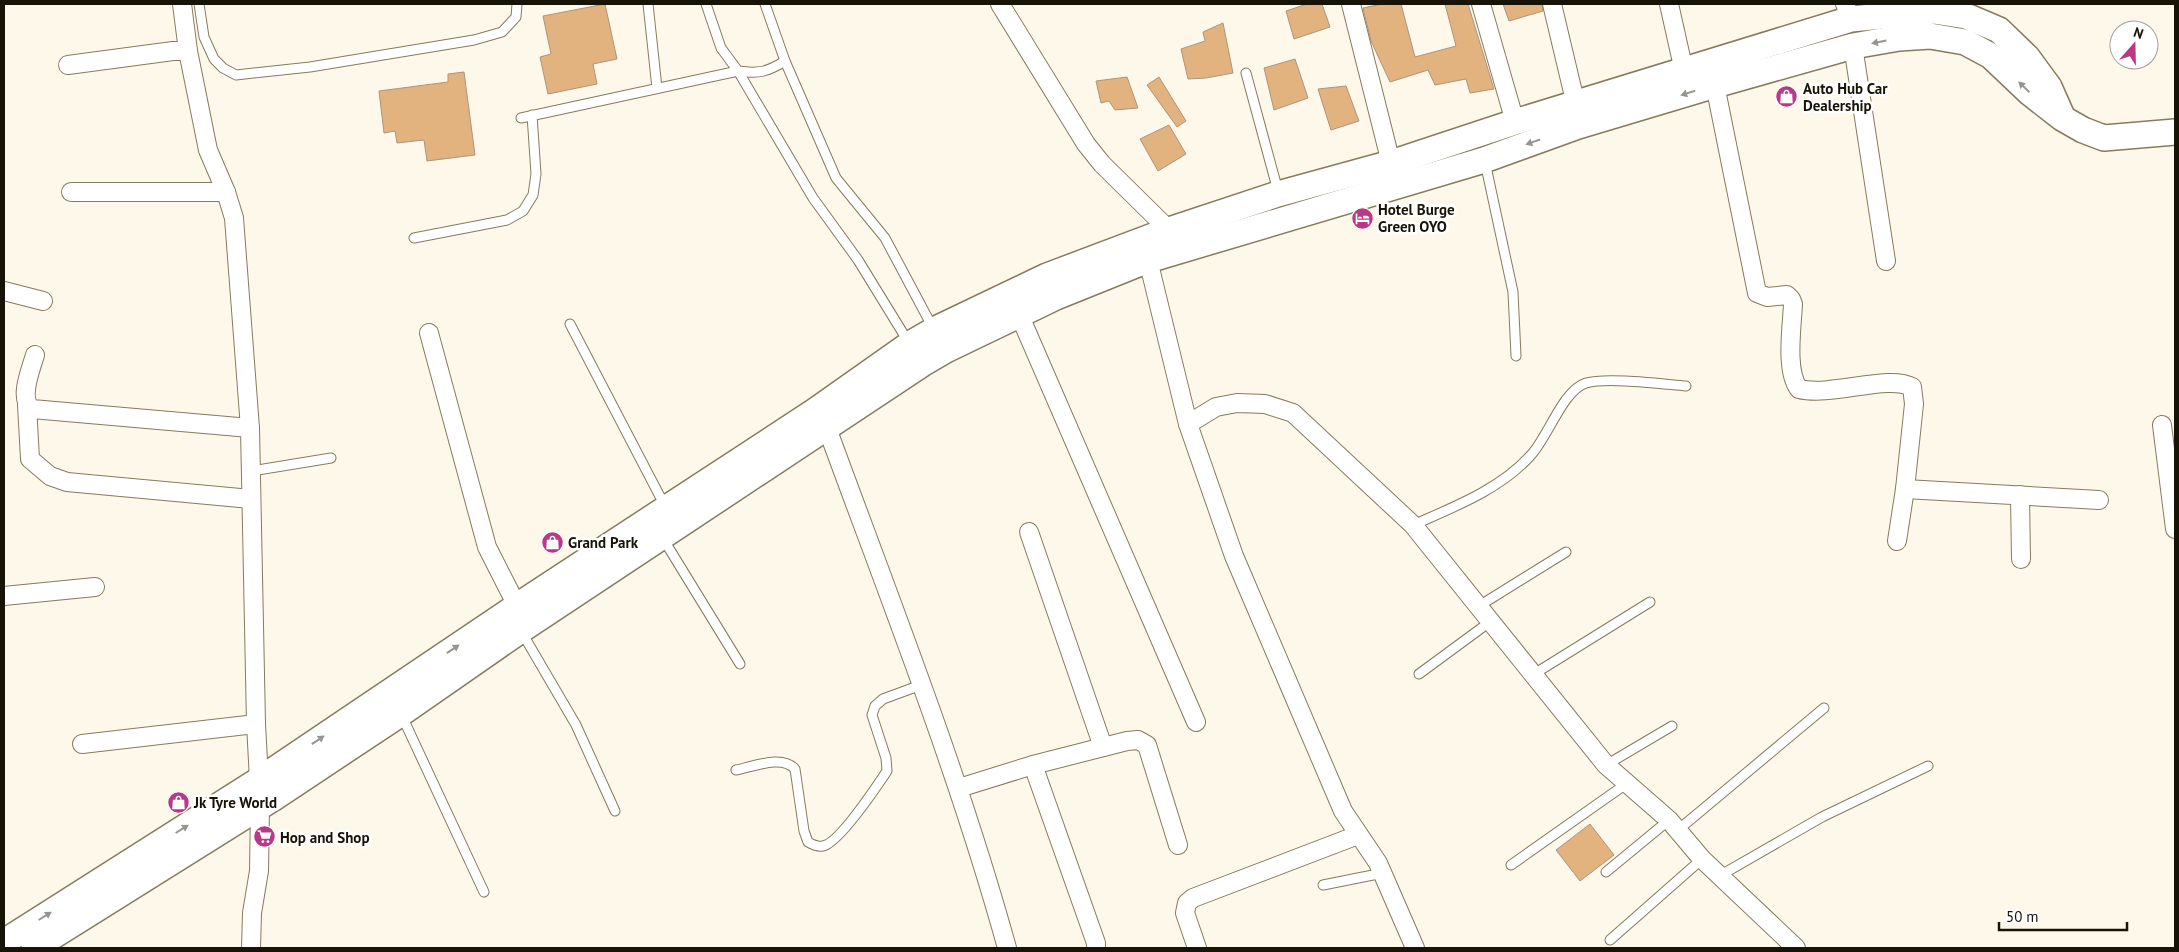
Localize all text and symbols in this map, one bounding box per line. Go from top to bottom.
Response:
north arrow [2109,20,2159,70]
text: N [2131,23,2146,43]
one-way arrow [1870,38,1886,46]
place label: Auto Hub Car Dealership [1803,79,1888,115]
one-way arrow [2019,81,2031,93]
shop icon: Auto Hub Car Dealership [1775,85,1799,109]
one-way arrow [1681,89,1696,97]
one-way arrow [1525,138,1540,146]
place label: Hotel Burge Green OYO [1378,200,1455,236]
hotel icon: Hotel Burge Green OYO [1350,206,1374,230]
shop icon: Grand Park [540,530,564,554]
place label: Grand Park [568,533,639,552]
one-way arrow [446,644,460,654]
one-way arrow [312,735,325,745]
shop icon: Jk Tyre World [166,790,190,814]
place label: Jk Tyre World [193,793,277,812]
one-way arrow [176,824,189,833]
supermarket icon: Hop and Shop [252,825,276,849]
place label: Hop and Shop [280,828,370,847]
scale bar [1999,900,2126,932]
text: 50 m [2006,907,2039,926]
one-way arrow [38,911,52,920]

